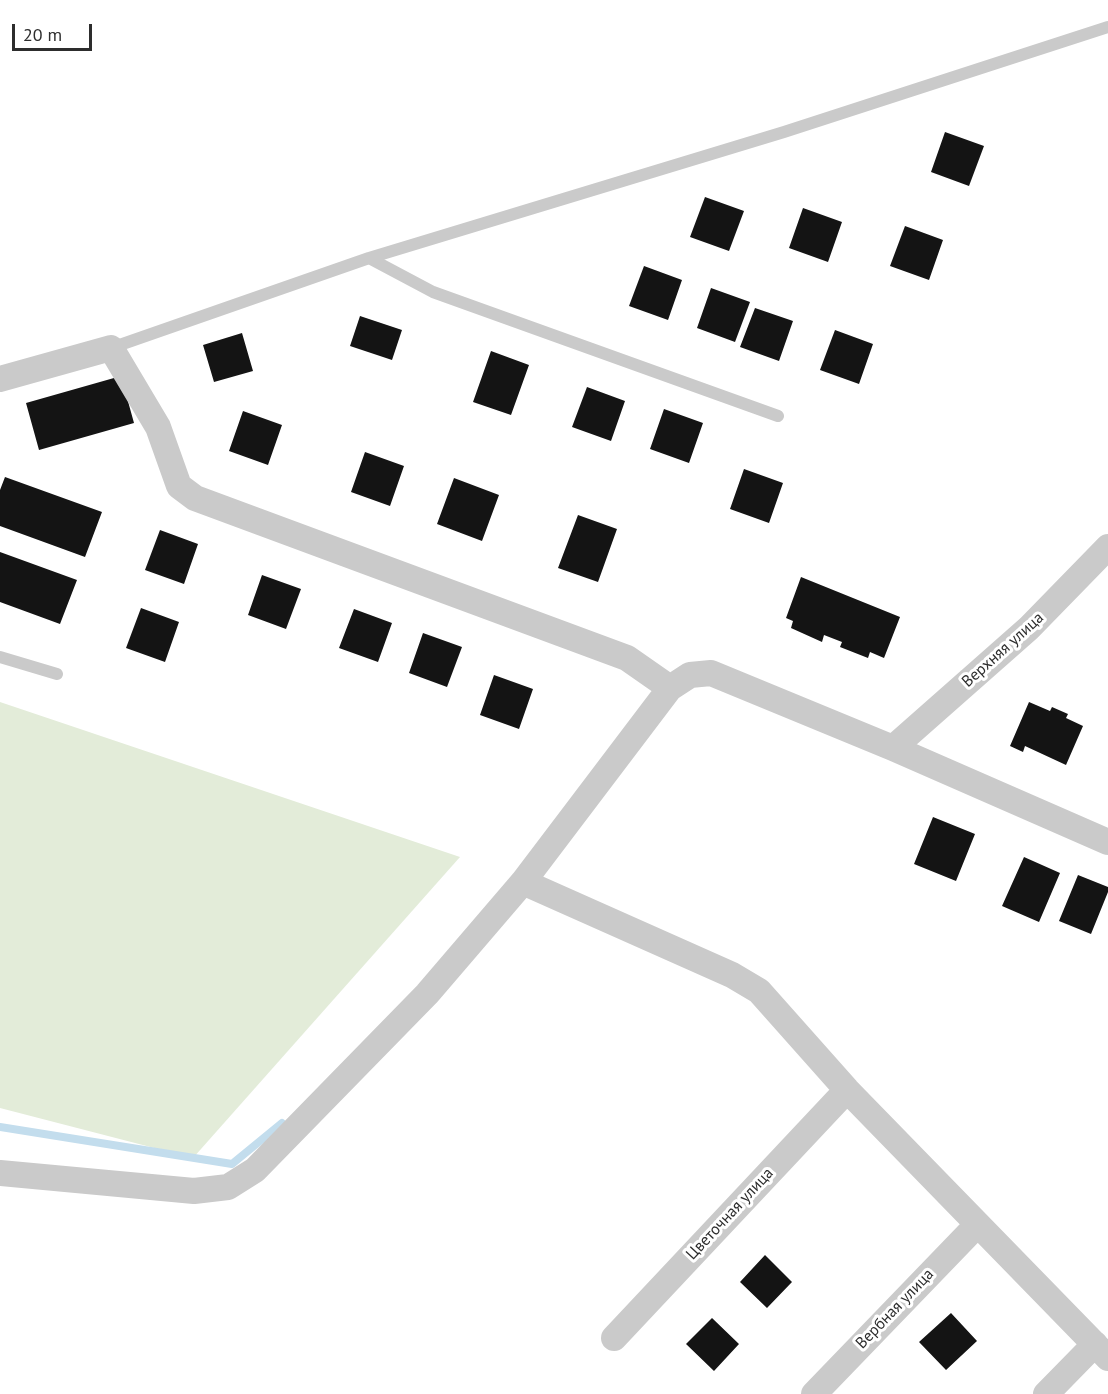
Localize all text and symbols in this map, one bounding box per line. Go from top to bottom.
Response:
scale bar [15,12,94,50]
text: 20 m [23,23,62,46]
street label: Верхняя улица [958,608,1048,692]
street label: Цветочная улица [682,1164,778,1264]
street label: Вербная улица [852,1265,938,1353]

